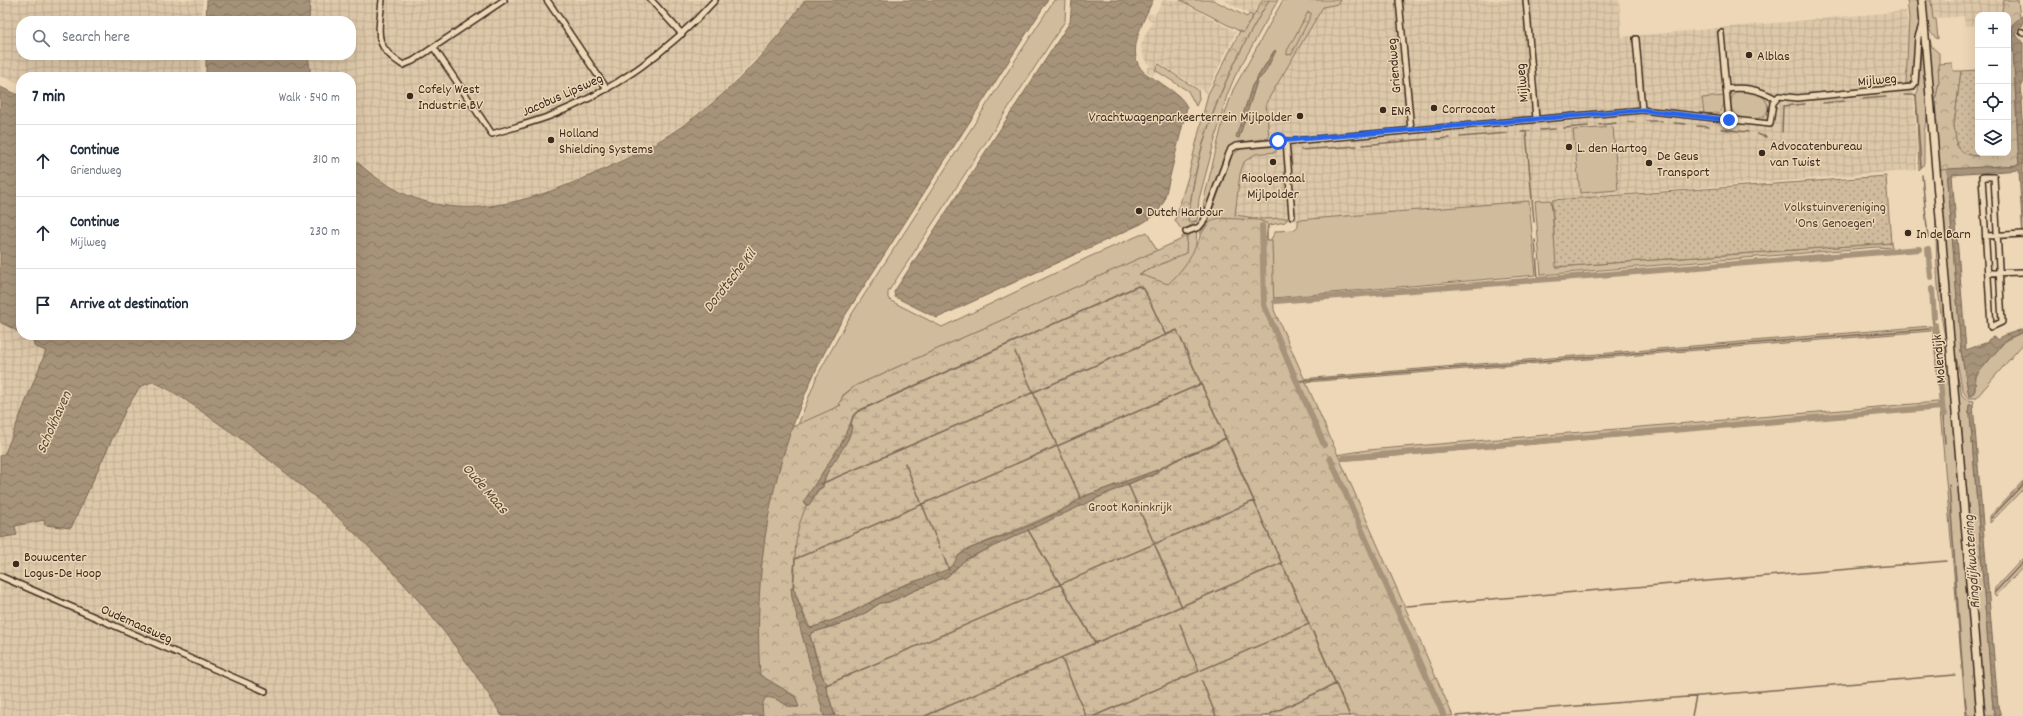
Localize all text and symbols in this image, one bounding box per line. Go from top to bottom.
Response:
map controls [1975,12,2011,156]
button: + [1975,12,2011,48]
search box [16,16,356,60]
icon: search [30,27,52,49]
text: Search here [62,27,130,49]
street label: Griendweg [1383,37,1407,94]
place label: Alblas [1757,47,1790,67]
button: − [1975,48,2011,84]
marker: Alblas [1744,50,1754,60]
street label: Mijlweg [1511,62,1535,103]
street label: Jacobus Lipsweg [519,69,606,123]
street label: Mijlweg [1857,69,1898,93]
place label: Cofely West Industrie BV [418,80,483,116]
button: locate [1975,84,2011,120]
text: 7 min [32,86,65,110]
text: Walk · 540 m [279,89,340,108]
marker: Cofely West Industrie BV [405,91,415,101]
place label: Corrocoat [1442,100,1495,120]
place label: ENR [1391,102,1411,122]
marker: Corrocoat [1429,103,1439,113]
marker: ENR [1378,105,1388,115]
place label: Vrachtwagenparkeerterrein Mijlpolder [1089,108,1293,128]
marker: Vrachtwagenparkeerterrein Mijlpolder [1295,111,1305,121]
route end [1720,111,1738,129]
button: layers [1975,120,2011,156]
place label: Holland Shielding Systems [559,124,653,160]
route start [1269,132,1287,150]
marker: Holland Shielding Systems [546,135,556,145]
place label: Advocatenbureau van Twist [1770,137,1862,173]
place label: L. den Hartog [1577,139,1647,159]
text: Continue [70,140,119,162]
marker: L. den Hartog [1564,142,1574,152]
place label: De Geus Transport [1657,147,1710,183]
marker: Advocatenbureau van Twist [1757,148,1767,158]
icon: ahead [32,150,54,172]
text: 310 m [312,151,340,170]
marker: Rioolgemaal Mijlpolder [1268,157,1278,167]
marker: De Geus Transport [1644,158,1654,168]
text: Griendweg [70,162,121,181]
place label: Rioolgemaal Mijlpolder [1241,169,1305,205]
park label: Volkstuinvereniging 'Ons Genoegen' [1784,198,1886,234]
place label: Dutch Harbour [1147,203,1224,223]
marker: Dutch Harbour [1134,206,1144,216]
text: Continue [70,212,119,234]
icon: ahead [32,222,54,244]
text: 230 m [310,223,340,242]
place label: In de Barn [1916,225,1971,245]
marker: In de Barn [1903,228,1913,238]
text: Mijlweg [70,234,106,253]
water label: Dordtsche Kil [699,244,763,318]
icon: arrive [32,294,54,316]
text: Arrive at destination [70,294,188,316]
street label: Molendijk [1928,333,1952,384]
water label: Schokhaven [31,387,79,457]
water label: Oude Maas [456,459,513,520]
park label: Groot Koninkrijk [1088,498,1172,518]
water label: Ringdijkwatering [1959,514,1987,610]
place label: Bouwcenter Logus-De Hoop [24,548,101,584]
marker: Bouwcenter Logus-De Hoop [11,559,21,569]
street label: Oudemaasweg [97,600,175,650]

